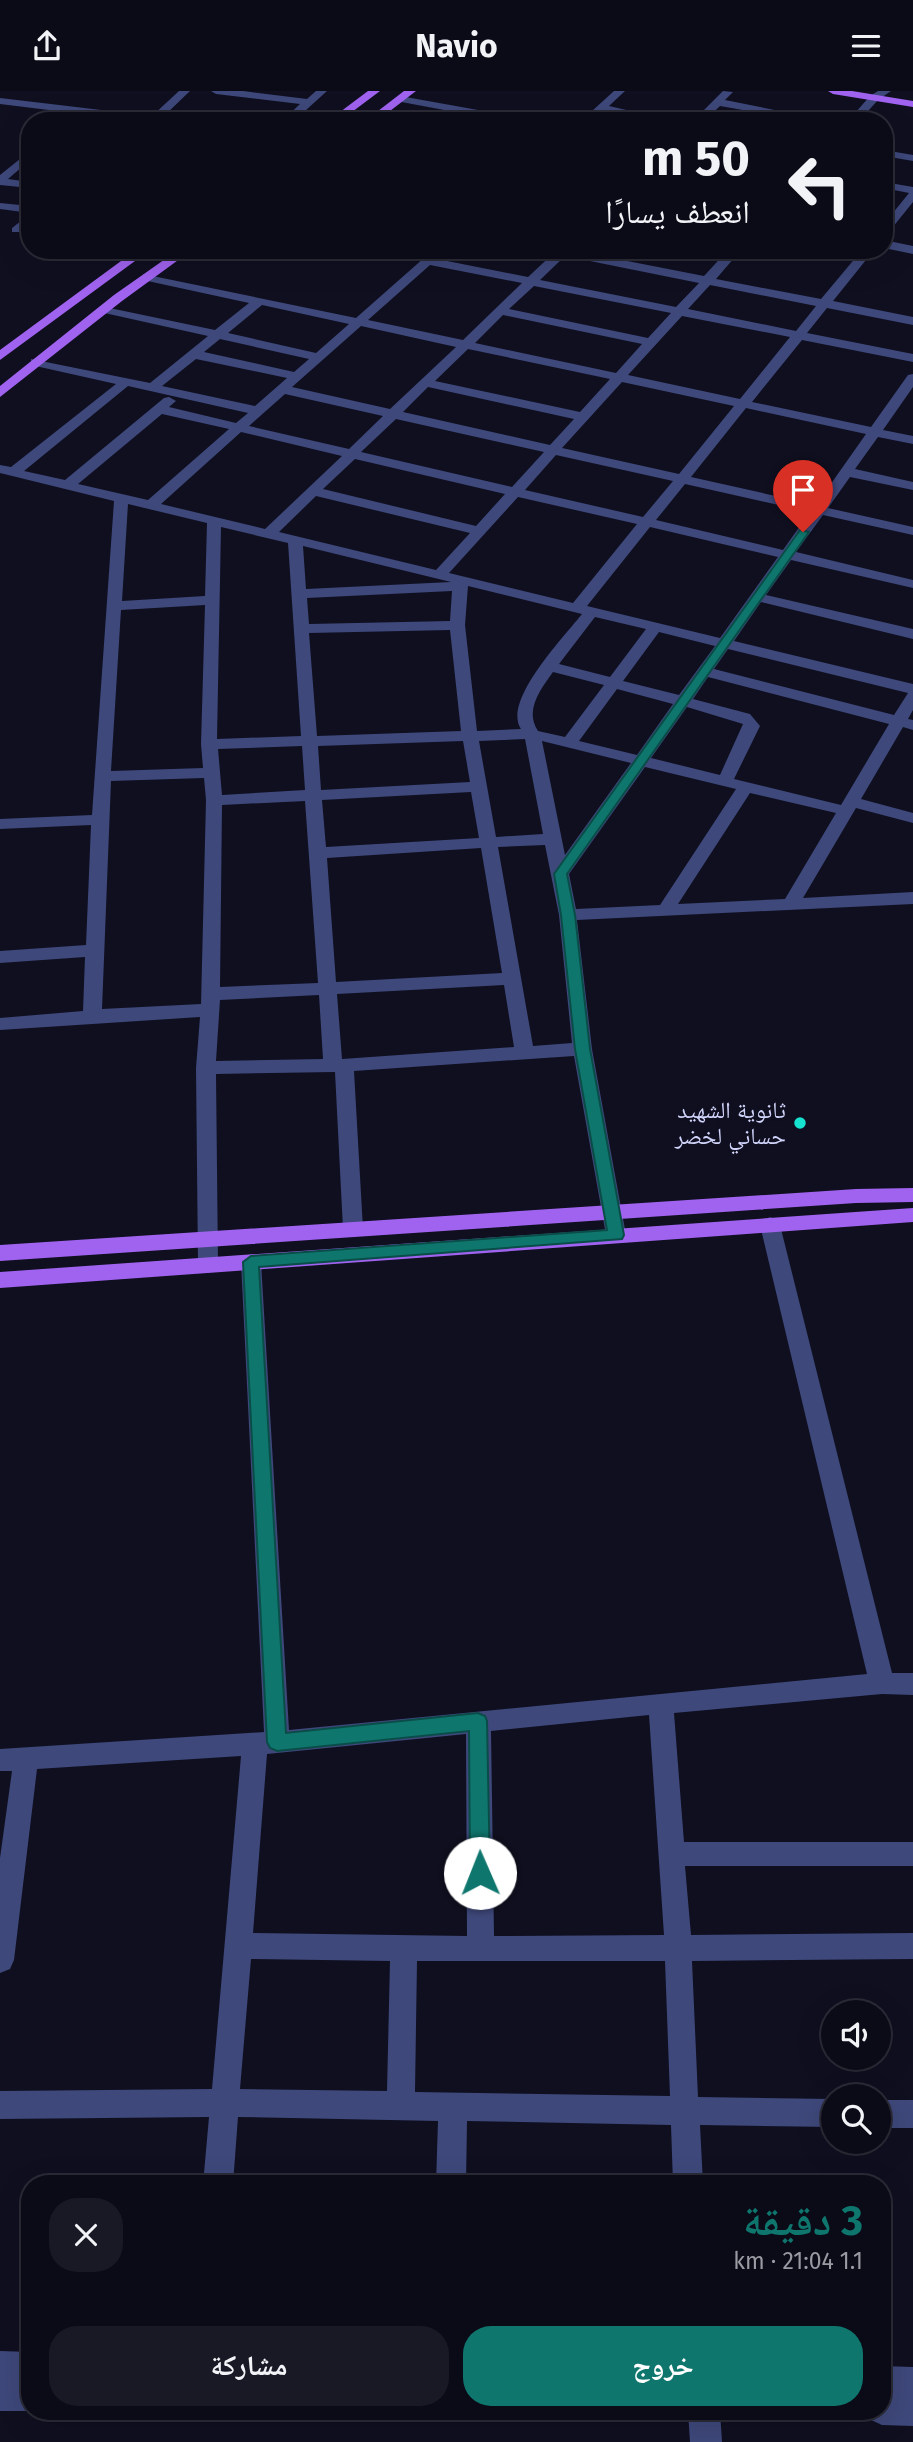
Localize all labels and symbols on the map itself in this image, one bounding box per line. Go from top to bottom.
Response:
pin [773,460,833,532]
place label: ثانوية الشهيد حساني لخضر [674,1096,786,1155]
marker: ثانوية الشهيد حساني لخضر [792,1115,808,1131]
position arrow [443,1836,517,1910]

